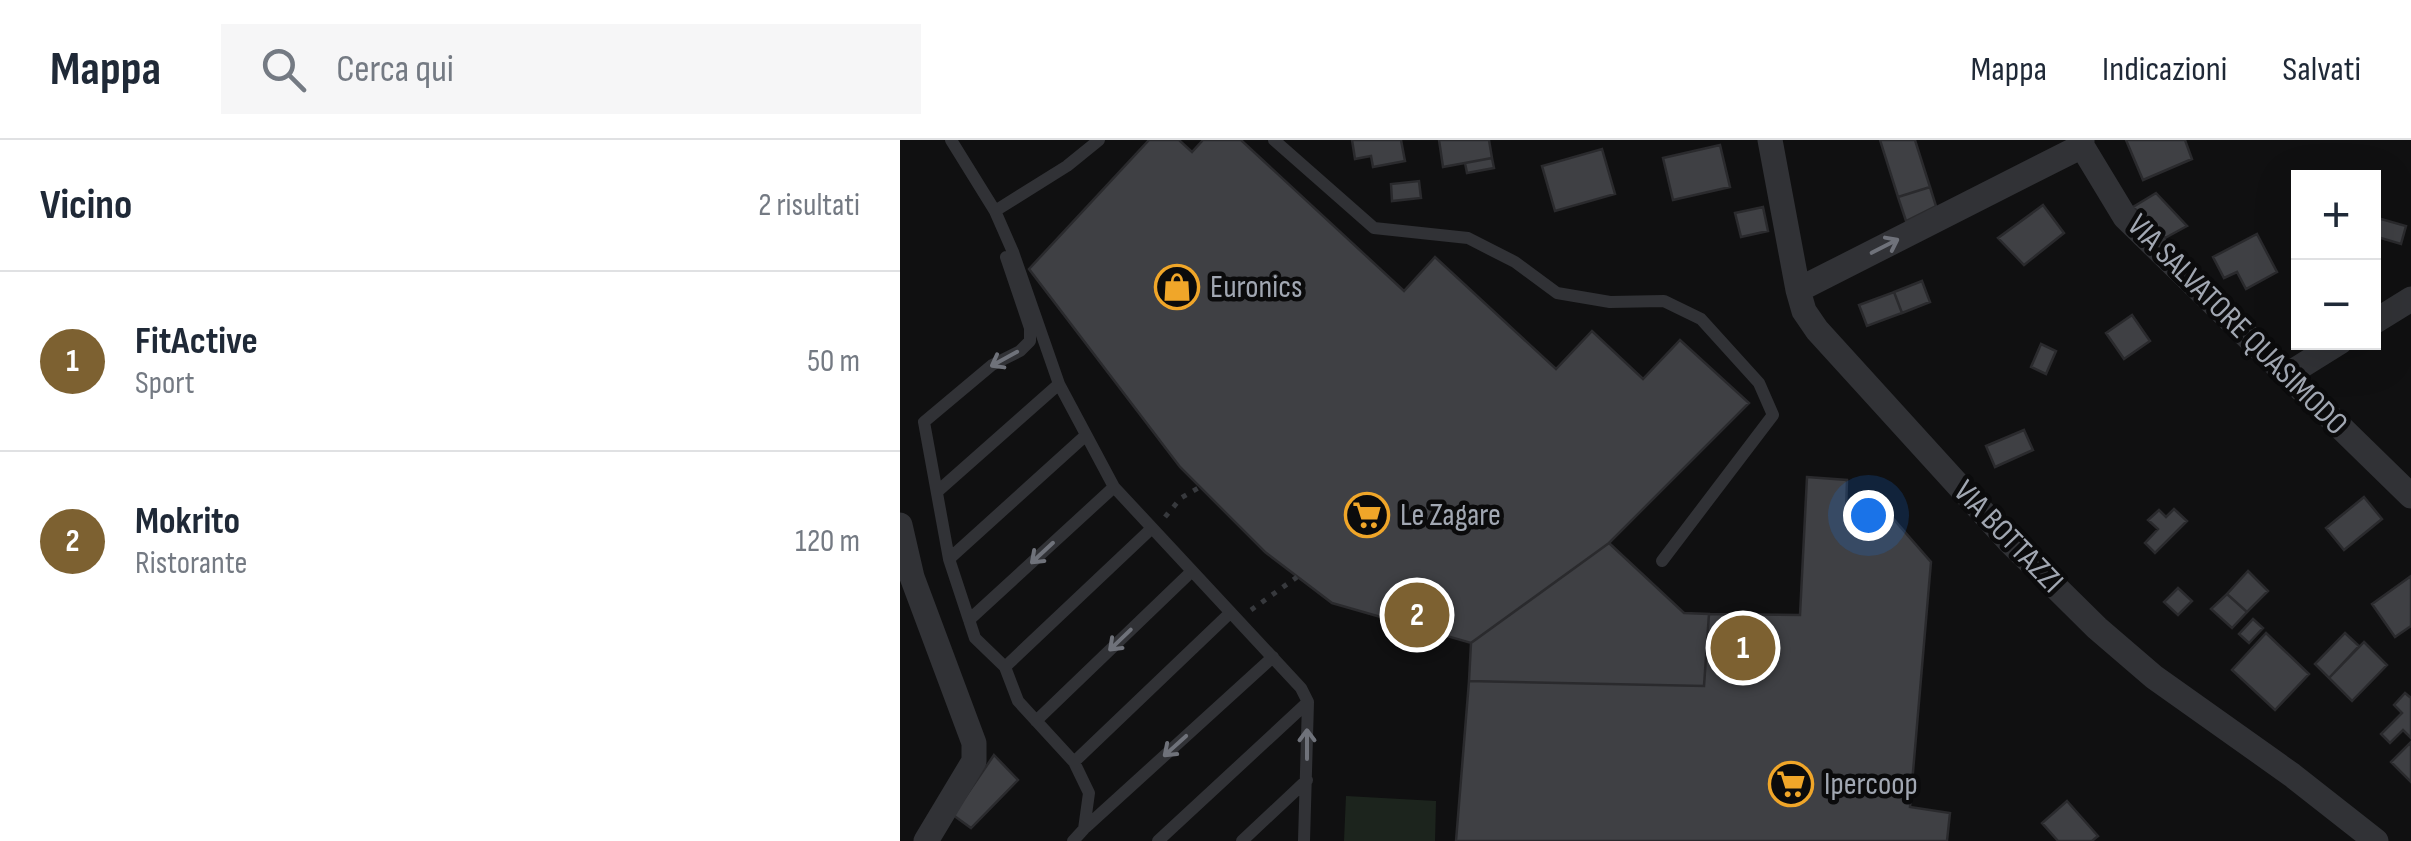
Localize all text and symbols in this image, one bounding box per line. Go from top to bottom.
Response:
search box [221,24,921,114]
text: Mappa [50,41,161,98]
icon: search [256,42,311,97]
text: Cerca qui [336,47,454,92]
text: Mappa [1970,48,2047,91]
text: Indicazioni [2102,48,2227,91]
text: Salvati [2282,48,2361,91]
map controls [2291,170,2381,350]
button: + [2291,170,2381,260]
text: Vicino [40,180,132,231]
text: 2 risultati [758,186,860,225]
street label: VIA SALVATORE QUASIMODO [2119,207,2355,443]
one-way arrow [1869,236,1899,255]
button: − [2291,260,2381,350]
shop icon: Euronics [1154,264,1200,310]
place label: Euronics [1210,268,1302,307]
text: FitActive [135,319,258,364]
text: 1 [66,342,79,381]
text: 50 m [807,342,860,381]
one-way arrow [990,350,1019,370]
text: Sport [135,364,195,403]
street label: VIA BOTTAZZI [1945,473,2071,601]
your location [1843,490,1894,541]
supermarket icon: Le Zagare [1344,492,1390,538]
place label: Le Zagare [1400,496,1501,535]
text: Mokrito [135,499,240,544]
text: 2 [65,522,80,561]
text: 120 m [795,522,860,561]
one-way arrow [1030,541,1055,564]
text: Ristorante [135,544,247,583]
pin: 2 [1384,578,1450,652]
pin: 1 [1710,610,1776,686]
one-way arrow [1109,628,1133,652]
one-way arrow [1298,728,1317,760]
one-way arrow [1163,735,1188,758]
supermarket icon: Ipercoop [1768,761,1814,807]
place label: Ipercoop [1824,765,1918,804]

